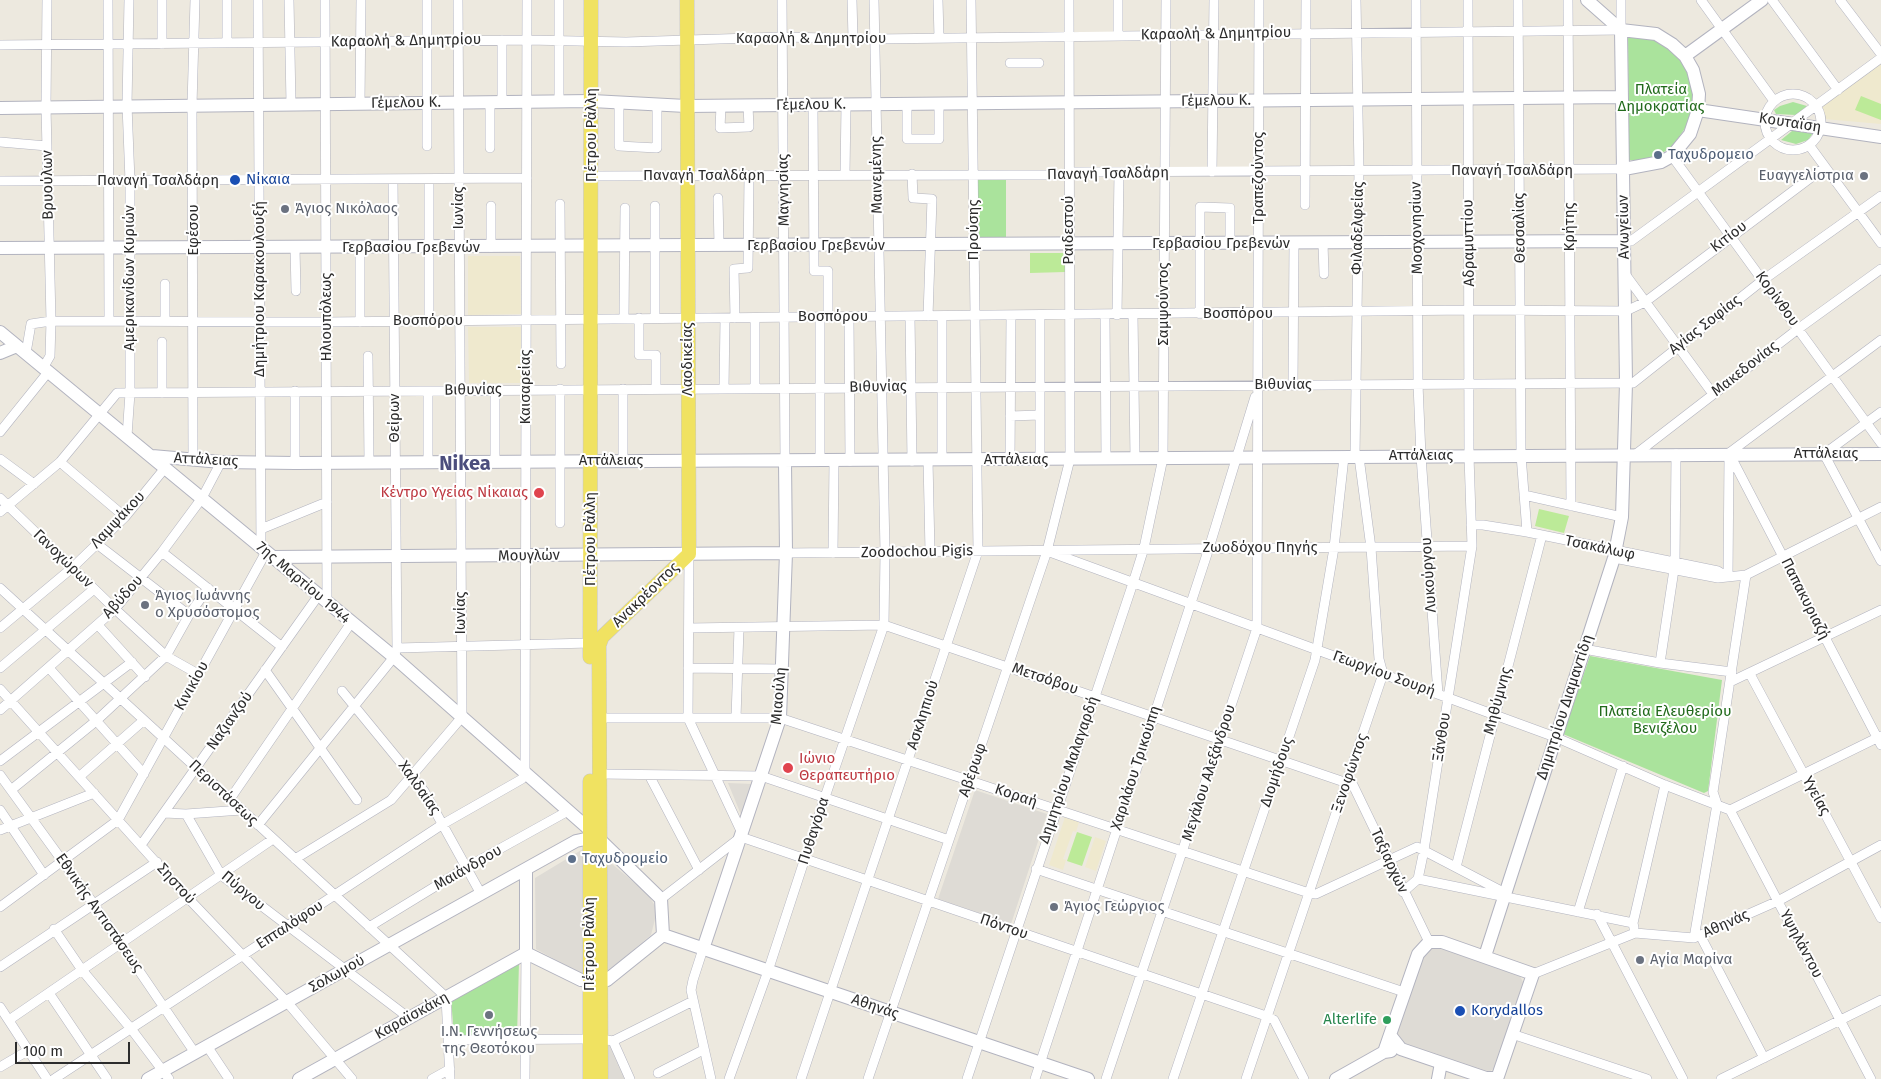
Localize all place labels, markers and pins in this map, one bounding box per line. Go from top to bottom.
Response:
place label: Ταχυδρομειο [1668,146,1754,164]
marker: Ταχυδρομειο [1652,149,1664,161]
place label: Ευαγγελίστρια [1759,167,1854,185]
marker: Ευαγγελίστρια [1858,170,1870,182]
place label: Νίκαια [246,171,290,189]
marker: Νίκαια [228,173,242,187]
place label: Άγιος Νικόλαος [295,200,398,218]
marker: Άγιος Νικόλαος [279,203,291,215]
place label: Κέντρο Υγείας Νίκαιας [381,484,528,502]
marker: Κέντρο Υγείας Νίκαιας [532,486,546,500]
place label: Άγιος Ιωάννης ο Χρυσόστομος [155,587,259,622]
marker: Άγιος Ιωάννης ο Χρυσόστομος [139,599,151,611]
place label: Ιώνιο Θεραπευτήριο [799,750,895,785]
marker: Ιώνιο Θεραπευτήριο [781,761,795,775]
place label: Ταχυδρομείο [582,850,668,868]
marker: Ταχυδρομείο [566,853,578,865]
place label: Άγιος Γεώργιος [1064,898,1165,916]
marker: Άγιος Γεώργιος [1048,901,1060,913]
place label: Αγία Μαρίνα [1650,951,1732,969]
marker: Αγία Μαρίνα [1634,954,1646,966]
place label: Korydallos [1471,1002,1543,1020]
marker: Korydallos [1453,1004,1467,1018]
marker: Ι.Ν. Γεννήσεως της Θεοτόκου [483,1009,495,1021]
place label: Alterlife [1323,1011,1377,1029]
marker: Alterlife [1381,1014,1393,1026]
place label: Ι.Ν. Γεννήσεως της Θεοτόκου [441,1023,537,1058]

